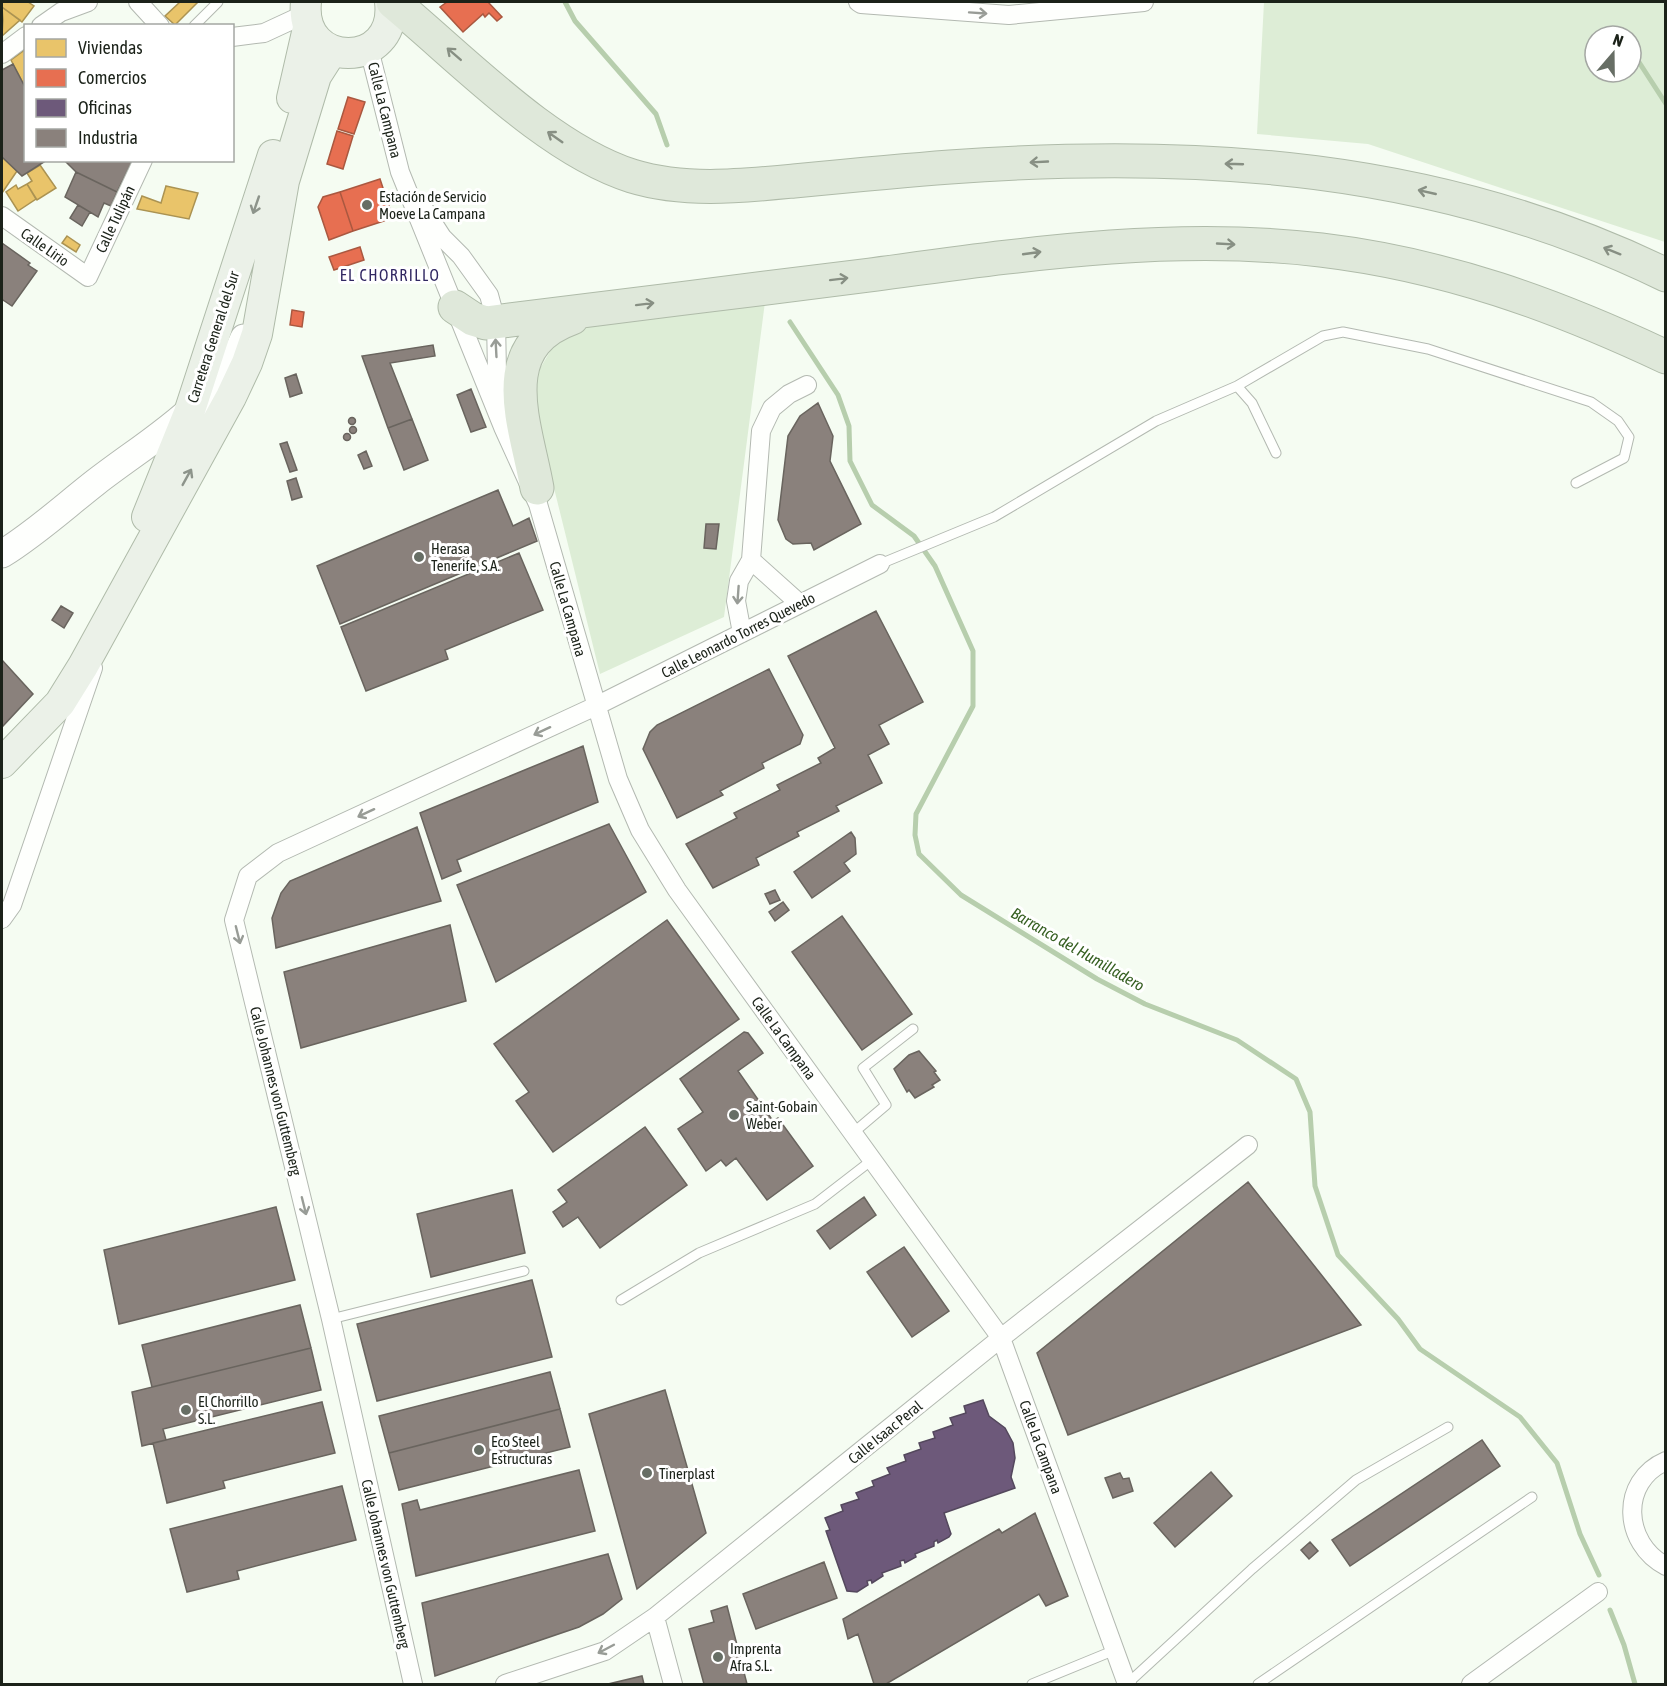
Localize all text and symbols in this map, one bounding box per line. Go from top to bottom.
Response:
one-way arrow [968,8,988,19]
legend [24,24,234,162]
north arrow [1583,24,1643,84]
text: N [1611,30,1626,50]
text: Viviendas [78,37,143,58]
one-way arrow [447,47,462,61]
street label: Calle La Campana [365,60,405,160]
text: Comercios [78,67,147,88]
text: Oficinas [78,97,132,118]
text: Industria [78,127,138,148]
one-way arrow [548,131,564,143]
one-way arrow [1030,156,1050,167]
one-way arrow [1225,159,1245,170]
street label: Calle Tulipán [92,183,138,255]
one-way arrow [1418,185,1437,197]
place label: Estación de Servicio Moeve La Campana [379,188,487,222]
one-way arrow [250,195,261,214]
marker: Estación de Servicio Moeve La Campana [360,198,374,212]
street label: Calle Lirio [18,224,72,270]
one-way arrow [1216,239,1236,250]
one-way arrow [1604,245,1622,256]
one-way arrow [1021,247,1041,258]
district label: EL CHORRILLO [340,266,440,284]
street label: Carretera General del Sur [184,268,242,405]
one-way arrow [828,273,848,284]
one-way arrow [635,299,655,310]
one-way arrow [490,338,501,358]
one-way arrow [181,469,193,486]
place label: Herasa Tenerife, S.A. [431,540,500,574]
marker: Herasa Tenerife, S.A. [412,550,426,564]
street label: Calle La Campana [546,560,590,659]
one-way arrow [732,585,743,604]
street label: Calle Leonardo Torres Quevedo [658,589,818,681]
one-way arrow [534,725,552,737]
one-way arrow [357,807,375,819]
water label: Barranco del Humilladero [1008,904,1148,994]
one-way arrow [232,925,244,944]
street label: Calle La Campana [748,993,820,1083]
street label: Calle Johannes von Guttemberg [247,1005,305,1178]
place label: Saint-Gobain Weber [746,1098,818,1132]
marker: Saint-Gobain Weber [727,1108,741,1122]
one-way arrow [298,1196,310,1215]
place label: El Chorrillo S.L. [198,1393,259,1427]
street label: Calle Isaac Peral [845,1397,925,1467]
street label: Calle La Campana [1016,1398,1066,1496]
marker: El Chorrillo S.L. [179,1403,193,1417]
place label: Eco Steel Estructuras [491,1433,552,1467]
marker: Eco Steel Estructuras [472,1443,486,1457]
place label: Tinerplast [659,1465,715,1482]
marker: Tinerplast [640,1466,654,1480]
street label: Calle Johannes von Guttemberg [358,1478,414,1651]
place label: Imprenta Afra S.L. [730,1640,782,1674]
one-way arrow [597,1643,615,1655]
marker: Imprenta Afra S.L. [711,1650,725,1664]

